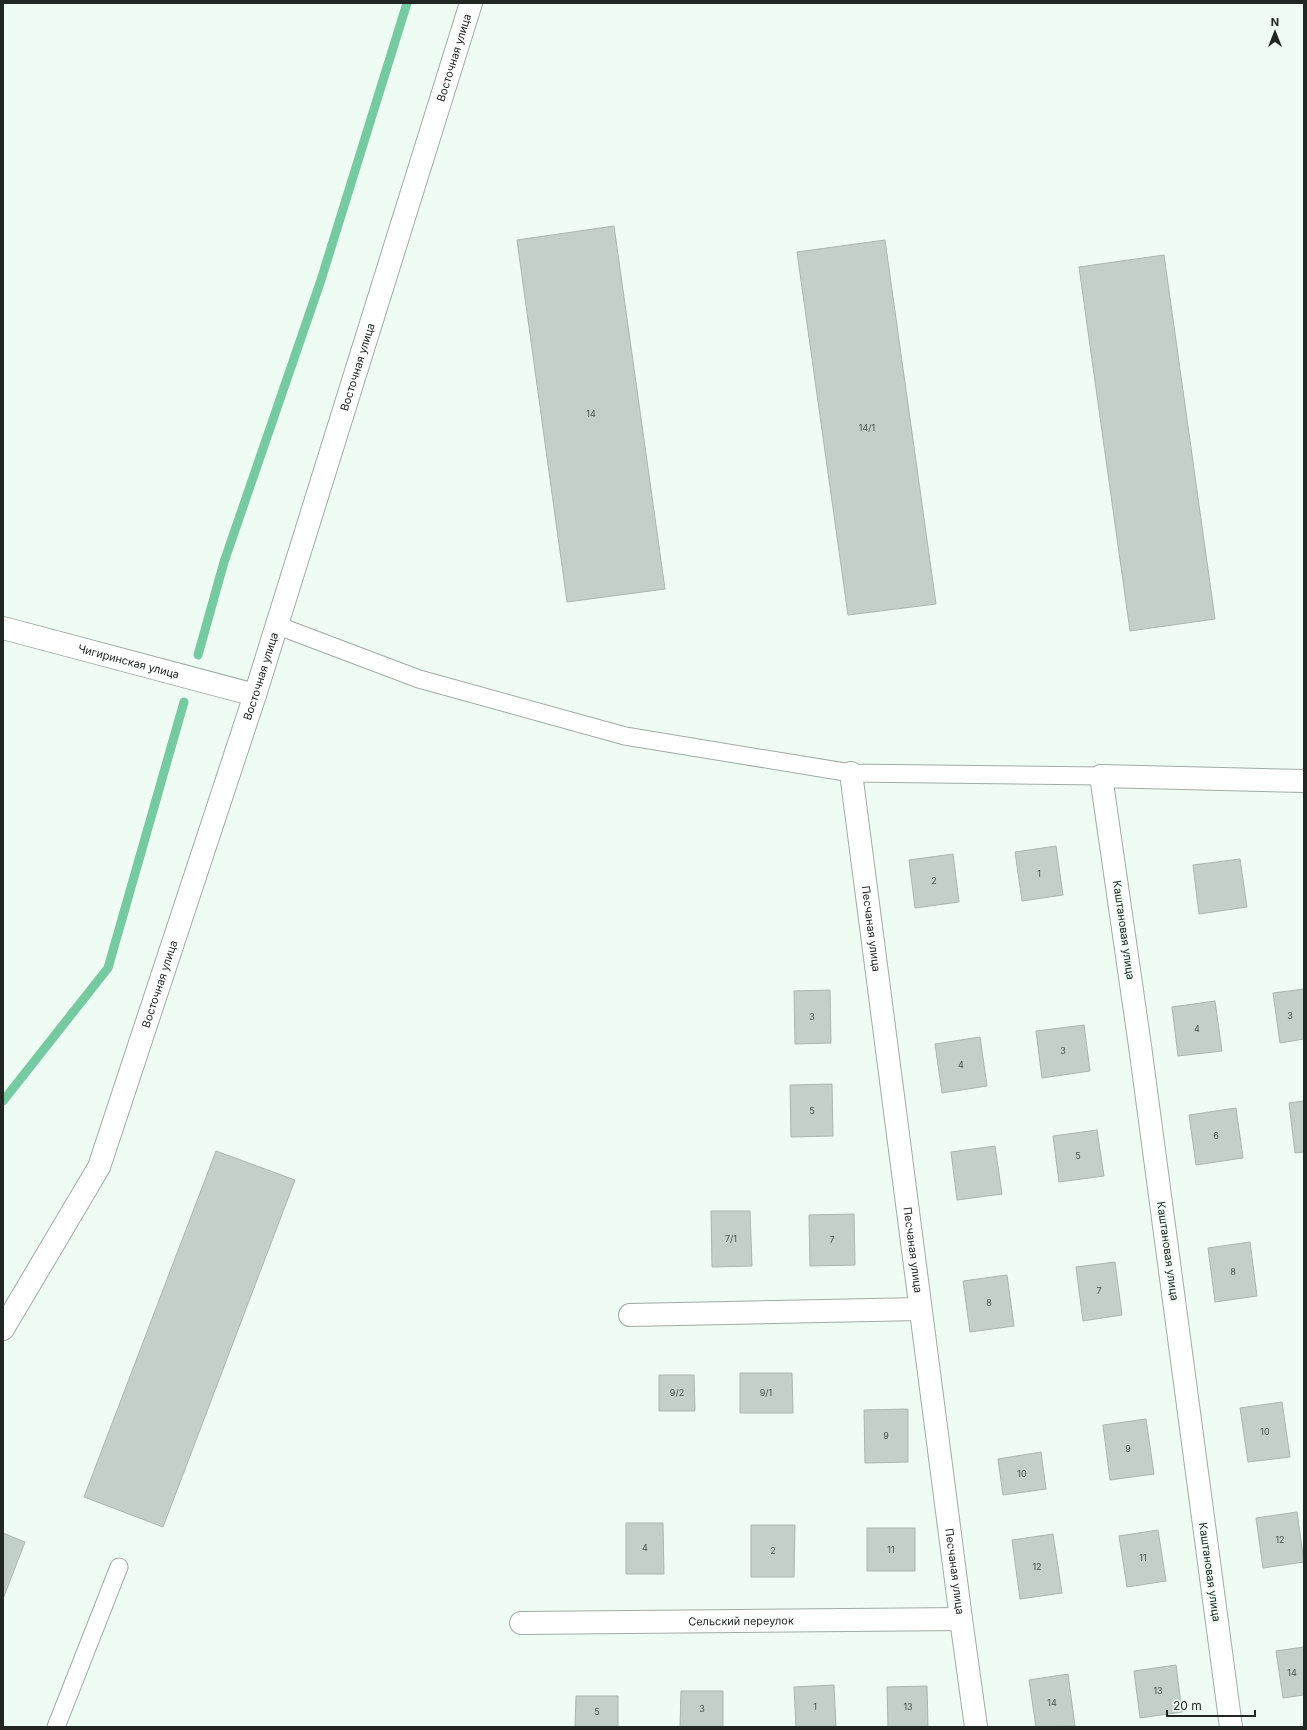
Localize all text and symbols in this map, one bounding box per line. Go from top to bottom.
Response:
street label: Восточная улица [434,12,474,103]
north arrow [1255,12,1295,52]
text: N [1271,15,1279,29]
street label: Восточная улица [337,321,378,413]
house number: 14 [586,408,596,419]
house number: 14/1 [859,422,875,433]
street label: Восточная улица [240,631,281,722]
street label: Чигиринская улица [76,641,181,682]
house number: 1 [1037,868,1041,879]
house number: 2 [931,875,937,886]
street label: Каштановая улица [1110,880,1138,980]
street label: Песчаная улица [859,885,884,973]
street label: Восточная улица [138,938,180,1030]
house number: 3 [1287,1010,1293,1021]
house number: 3 [809,1011,815,1022]
house number: 4 [1194,1023,1200,1034]
house number: 3 [1060,1045,1066,1056]
house number: 4 [958,1059,964,1070]
house number: 5 [809,1105,815,1116]
house number: 6 [1213,1130,1219,1141]
house number: 5 [1075,1150,1081,1161]
street label: Каштановая улица [1154,1201,1182,1301]
street label: Песчаная улица [900,1206,926,1294]
house number: 7/1 [725,1233,737,1244]
house number: 7 [829,1234,835,1245]
house number: 8 [1230,1266,1236,1277]
house number: 7 [1096,1285,1102,1296]
house number: 8 [986,1297,992,1308]
house number: 9/2 [670,1387,684,1398]
house number: 9/1 [760,1387,772,1398]
house number: 10 [1260,1426,1270,1437]
house number: 9 [883,1430,889,1441]
house number: 9 [1125,1443,1131,1454]
house number: 10 [1017,1468,1027,1479]
street label: Каштановая улица [1196,1522,1224,1622]
street label: Песчаная улица [942,1527,967,1615]
house number: 12 [1275,1534,1285,1545]
house number: 4 [642,1542,648,1553]
house number: 11 [887,1544,895,1555]
house number: 2 [770,1545,776,1556]
house number: 11 [1139,1552,1147,1563]
house number: 12 [1032,1561,1042,1572]
street label: Сельский переулок [688,1614,794,1628]
house number: 14 [1287,1667,1297,1678]
house number: 13 [1153,1685,1163,1696]
scale bar [1167,1692,1255,1718]
house number: 14 [1047,1697,1057,1708]
text: 20 m [1173,1698,1202,1713]
house number: 1 [813,1701,817,1712]
house number: 13 [903,1701,913,1712]
house number: 3 [699,1703,705,1714]
house number: 5 [594,1706,600,1717]

